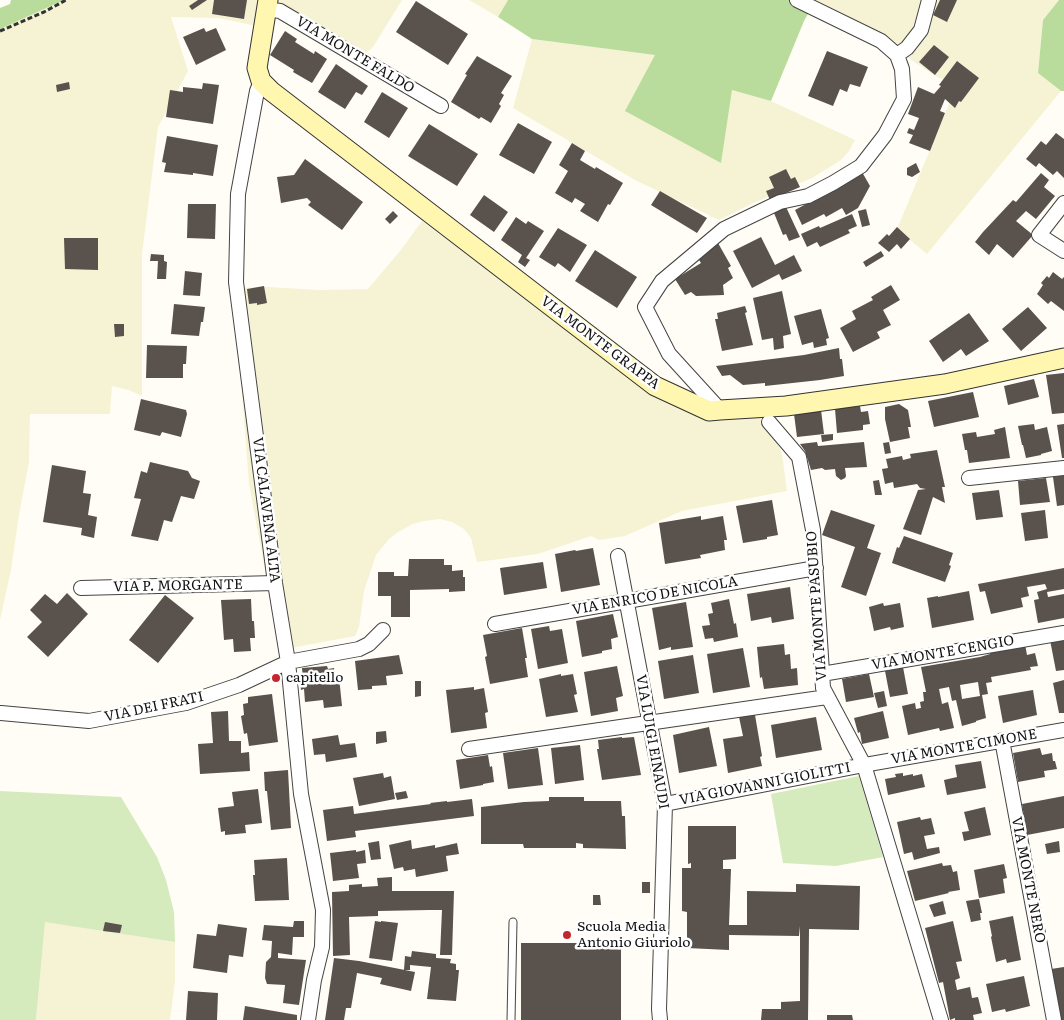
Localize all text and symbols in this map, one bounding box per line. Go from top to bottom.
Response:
street label: VIA MONTE FALDO [293,13,417,97]
street label: VIA MONTE GRAPPA [537,293,663,393]
street label: VIA CALAVENA ALTA [249,436,283,584]
street label: VIA MONTE PASUBIO [803,530,831,682]
street label: VIA ENRICO DE NICOLA [571,573,739,619]
street label: VIA P. MORGANTE [113,576,243,596]
street label: VIA MONTE CENGIO [870,632,1016,674]
place label: capitello [286,670,343,686]
marker: capitello [270,672,282,684]
street label: VIA LUIGI EINAUDI [632,673,672,811]
street label: VIA DEI FRATI [103,688,205,726]
street label: VIA MONTE CIMONE [890,726,1038,768]
street label: VIA GIOVANNI GIOLITTI [678,759,852,809]
street label: VIA MONTE NERO [1008,815,1048,945]
place label: Scuola Media Antonio Giuriolo [577,919,691,952]
marker: Scuola Media Antonio Giuriolo [561,929,573,941]

